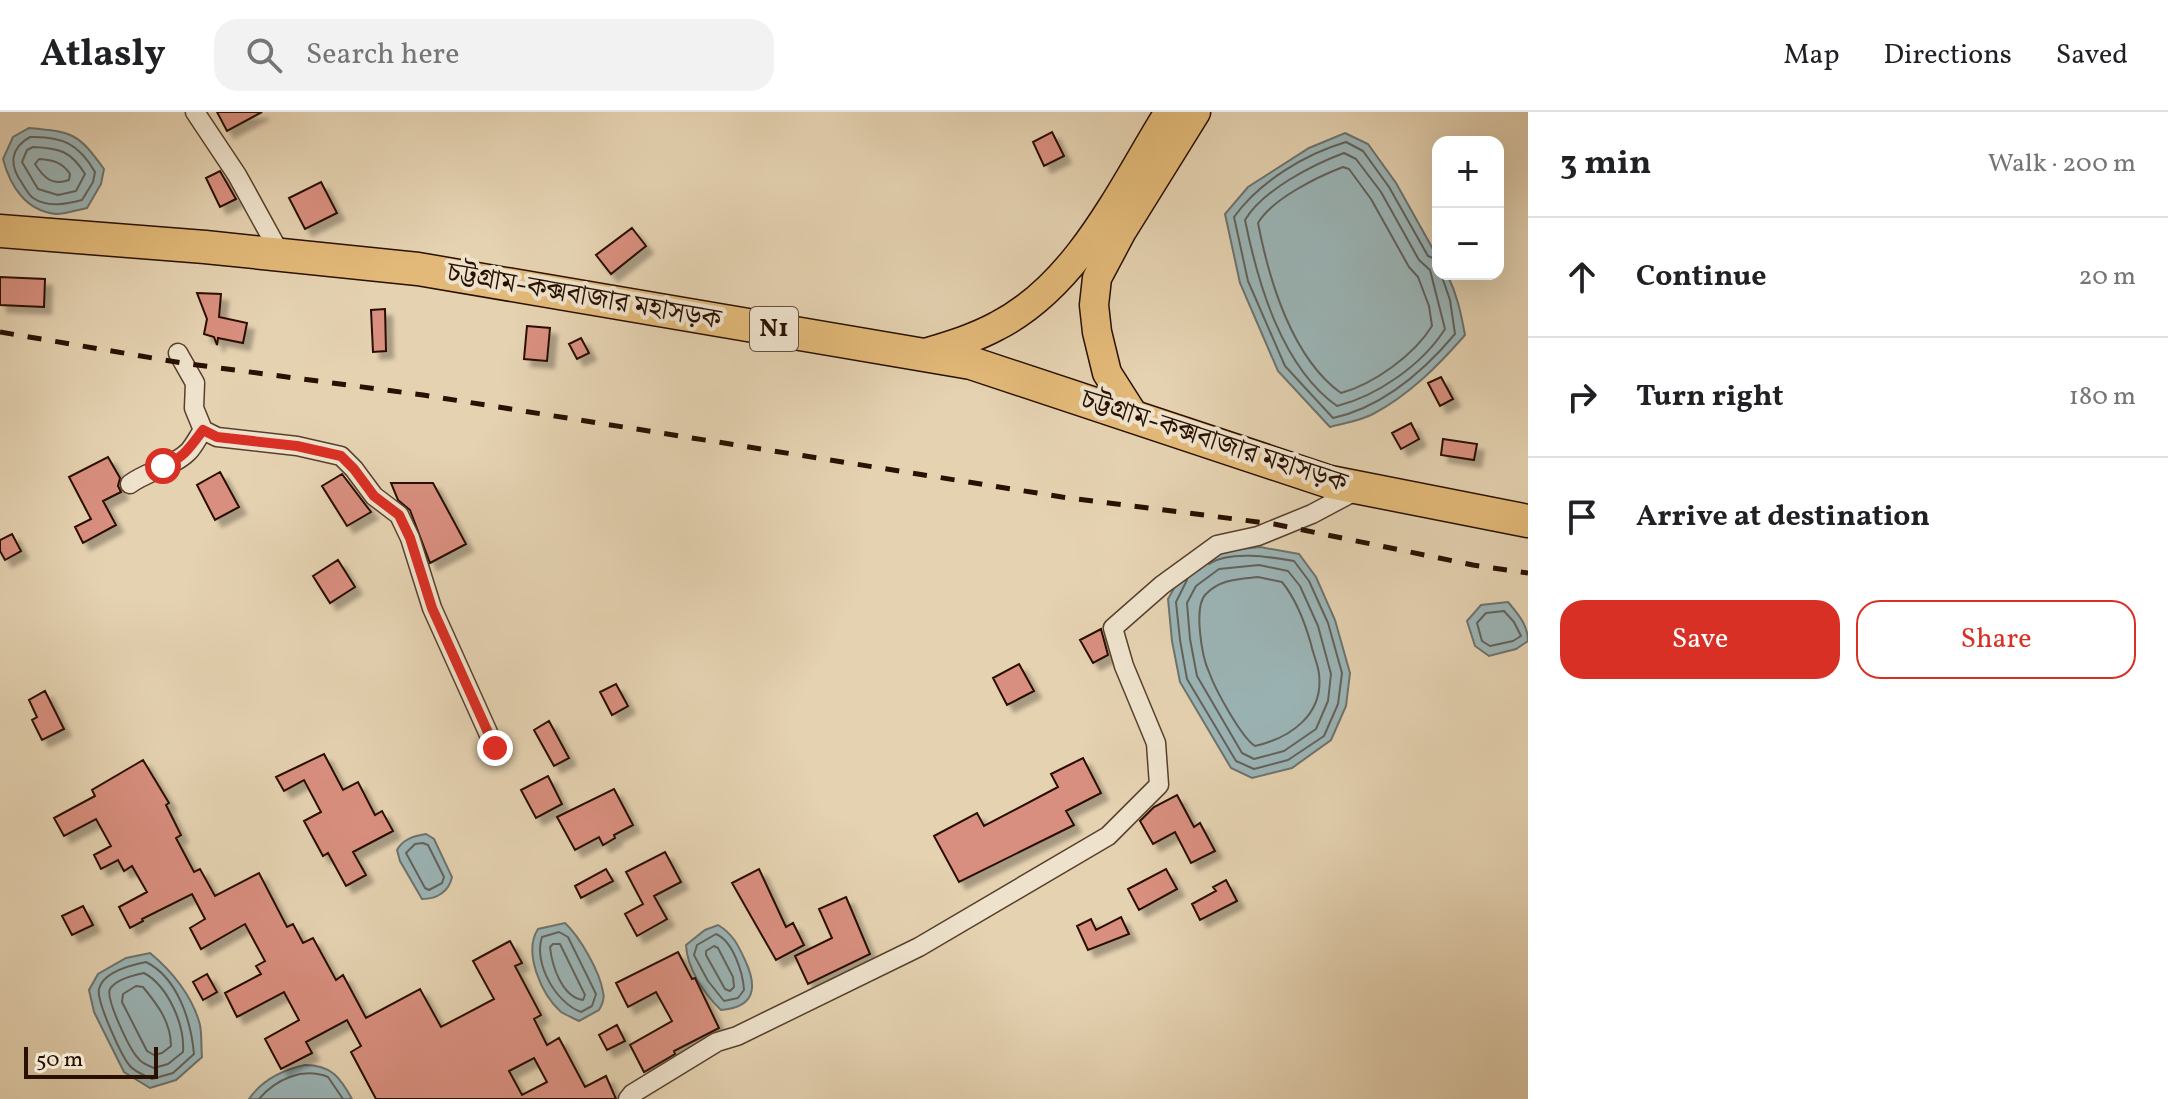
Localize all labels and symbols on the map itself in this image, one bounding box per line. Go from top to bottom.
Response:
street label: চট্টগ্রাম-কক্সবাজার মহাসড়ক [443,254,725,341]
road number: N1 [750,307,798,351]
street label: চট্টগ্রাম-কক্সবাজার মহাসড়ক [1075,380,1353,504]
route start [145,448,181,484]
route end [477,730,513,766]
scale bar [24,1043,158,1079]

